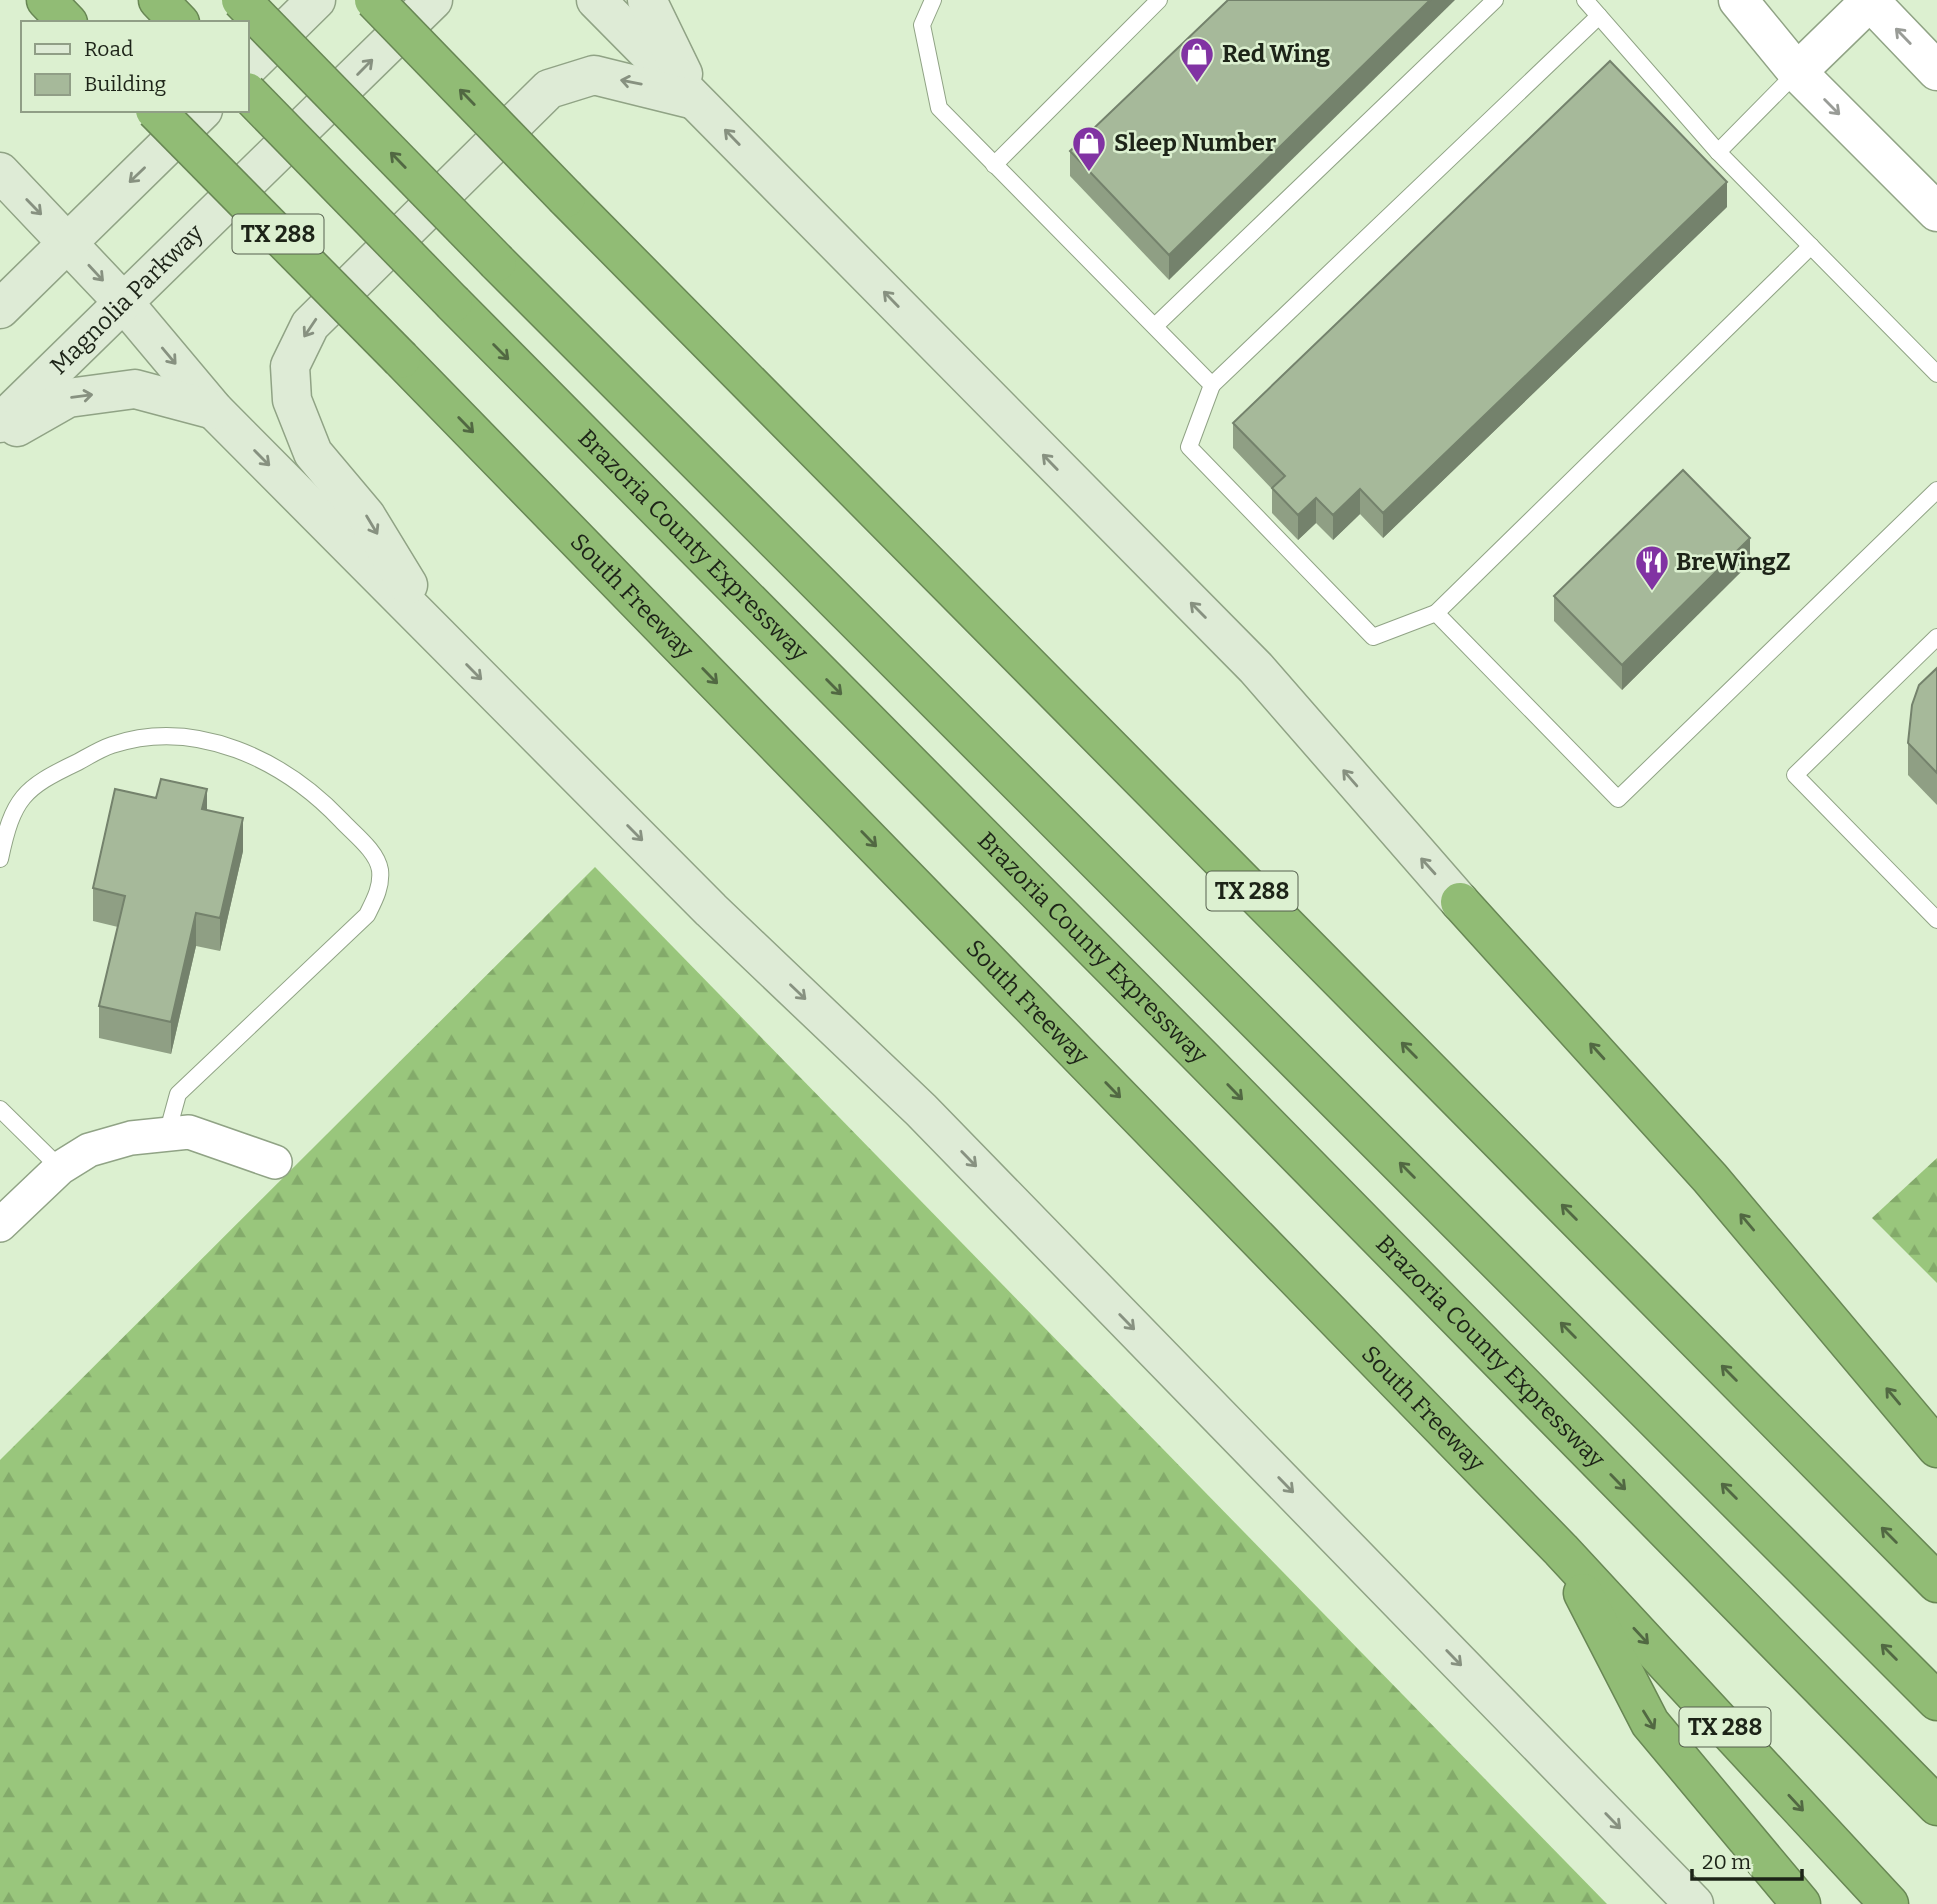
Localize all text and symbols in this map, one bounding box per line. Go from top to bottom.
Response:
legend [21,21,248,112]
one-way arrow [1895,28,1912,45]
shop icon: Red Wing [1178,35,1216,84]
text: Road [84,36,133,62]
place label: Red Wing [1222,40,1330,68]
one-way arrow [357,58,374,75]
text: Building [84,71,167,97]
one-way arrow [620,75,643,89]
one-way arrow [459,88,476,105]
one-way arrow [1823,98,1840,115]
shop icon: Sleep Number [1070,124,1108,173]
one-way arrow [723,129,740,146]
place label: Sleep Number [1114,129,1276,157]
one-way arrow [390,152,407,169]
one-way arrow [128,166,145,183]
one-way arrow [25,198,42,215]
road number: TX 288 [232,215,324,254]
street label: Magnolia Parkway [45,218,209,380]
one-way arrow [88,264,105,281]
one-way arrow [883,291,900,308]
one-way arrow [303,318,318,337]
one-way arrow [492,343,509,360]
one-way arrow [161,347,177,365]
one-way arrow [70,389,93,402]
one-way arrow [458,416,475,433]
street label: Brazoria County Expressway [573,424,814,667]
one-way arrow [254,450,271,467]
one-way arrow [1042,454,1059,471]
one-way arrow [365,515,379,535]
street label: South Freeway [565,528,699,665]
restaurant icon: BreWingZ [1633,543,1671,592]
place label: BreWingZ [1676,548,1791,576]
one-way arrow [1189,602,1206,619]
one-way arrow [466,663,483,680]
one-way arrow [702,667,719,684]
one-way arrow [825,678,842,695]
one-way arrow [1343,770,1358,788]
one-way arrow [626,824,643,841]
street label: Brazoria County Expressway [972,826,1213,1069]
one-way arrow [860,830,877,847]
one-way arrow [1419,858,1436,875]
road number: TX 288 [1206,872,1298,911]
street label: South Freeway [960,934,1095,1071]
one-way arrow [789,983,806,1000]
one-way arrow [1401,1042,1418,1059]
one-way arrow [1588,1043,1605,1060]
one-way arrow [1104,1081,1121,1098]
one-way arrow [1227,1083,1244,1100]
one-way arrow [960,1150,977,1167]
one-way arrow [1398,1161,1415,1178]
one-way arrow [1561,1203,1578,1220]
one-way arrow [1739,1213,1755,1231]
street label: Brazoria County Expressway [1370,1230,1611,1474]
one-way arrow [1119,1313,1136,1330]
one-way arrow [1559,1322,1576,1339]
street label: South Freeway [1356,1340,1491,1477]
one-way arrow [1721,1365,1738,1382]
one-way arrow [1885,1388,1901,1406]
one-way arrow [1609,1473,1626,1490]
one-way arrow [1277,1476,1294,1493]
one-way arrow [1720,1483,1737,1500]
one-way arrow [1881,1527,1898,1544]
one-way arrow [1633,1627,1649,1645]
one-way arrow [1881,1644,1898,1661]
one-way arrow [1445,1649,1462,1666]
road number: TX 288 [1680,1708,1770,1746]
one-way arrow [1642,1709,1656,1729]
one-way arrow [1787,1794,1804,1811]
one-way arrow [1604,1812,1621,1829]
scale bar [1692,1838,1802,1882]
text: 20 m [1702,1849,1751,1875]

